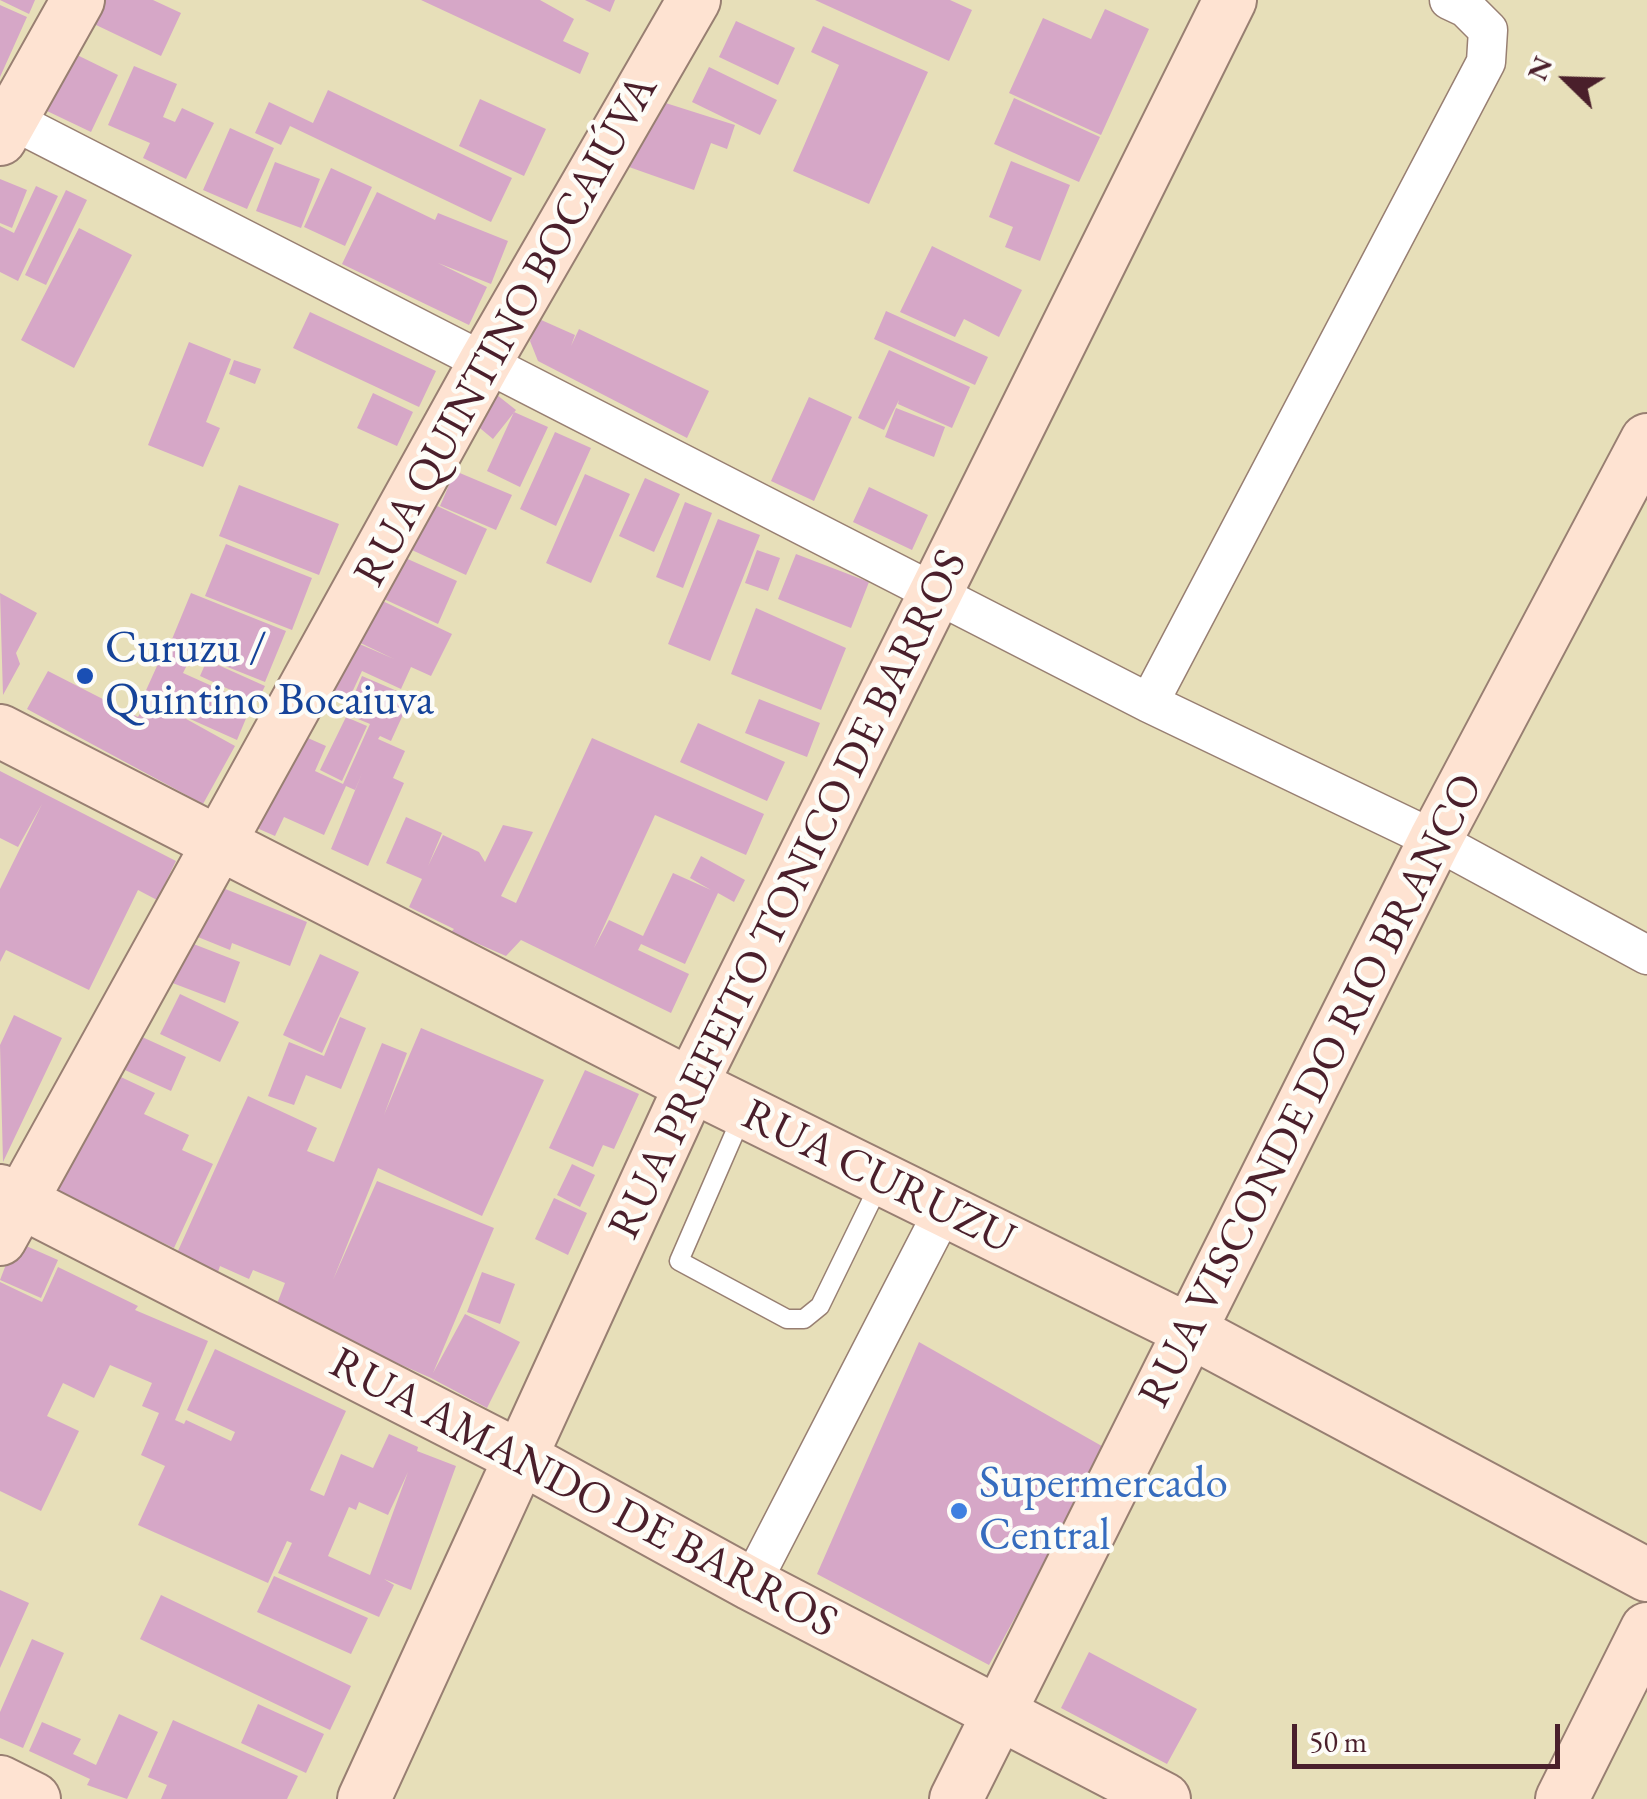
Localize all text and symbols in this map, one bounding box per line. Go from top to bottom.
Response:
north arrow [1517,30,1617,130]
text: N [1518,51,1560,86]
street label: RUA QUINTINO BOCAIÚVA [344,66,670,596]
street label: RUA PREFEITO TONICO DE BARROS [598,542,980,1248]
place label: Curuzu / Quintino Bocaiuva [105,623,434,729]
marker: Curuzu / Quintino Bocaiuva [74,665,96,687]
street label: RUA VISCONDE DO RIO BRANCO [1128,765,1496,1417]
street label: RUA CURUZU [733,1089,1023,1267]
street label: RUA AMANDO DE BARROS [320,1337,846,1651]
place label: Supermercado Central [979,1458,1228,1564]
marker: Supermercado Central [948,1500,970,1522]
scale bar [1297,1704,1564,1766]
text: 50 m [1309,1722,1367,1761]

